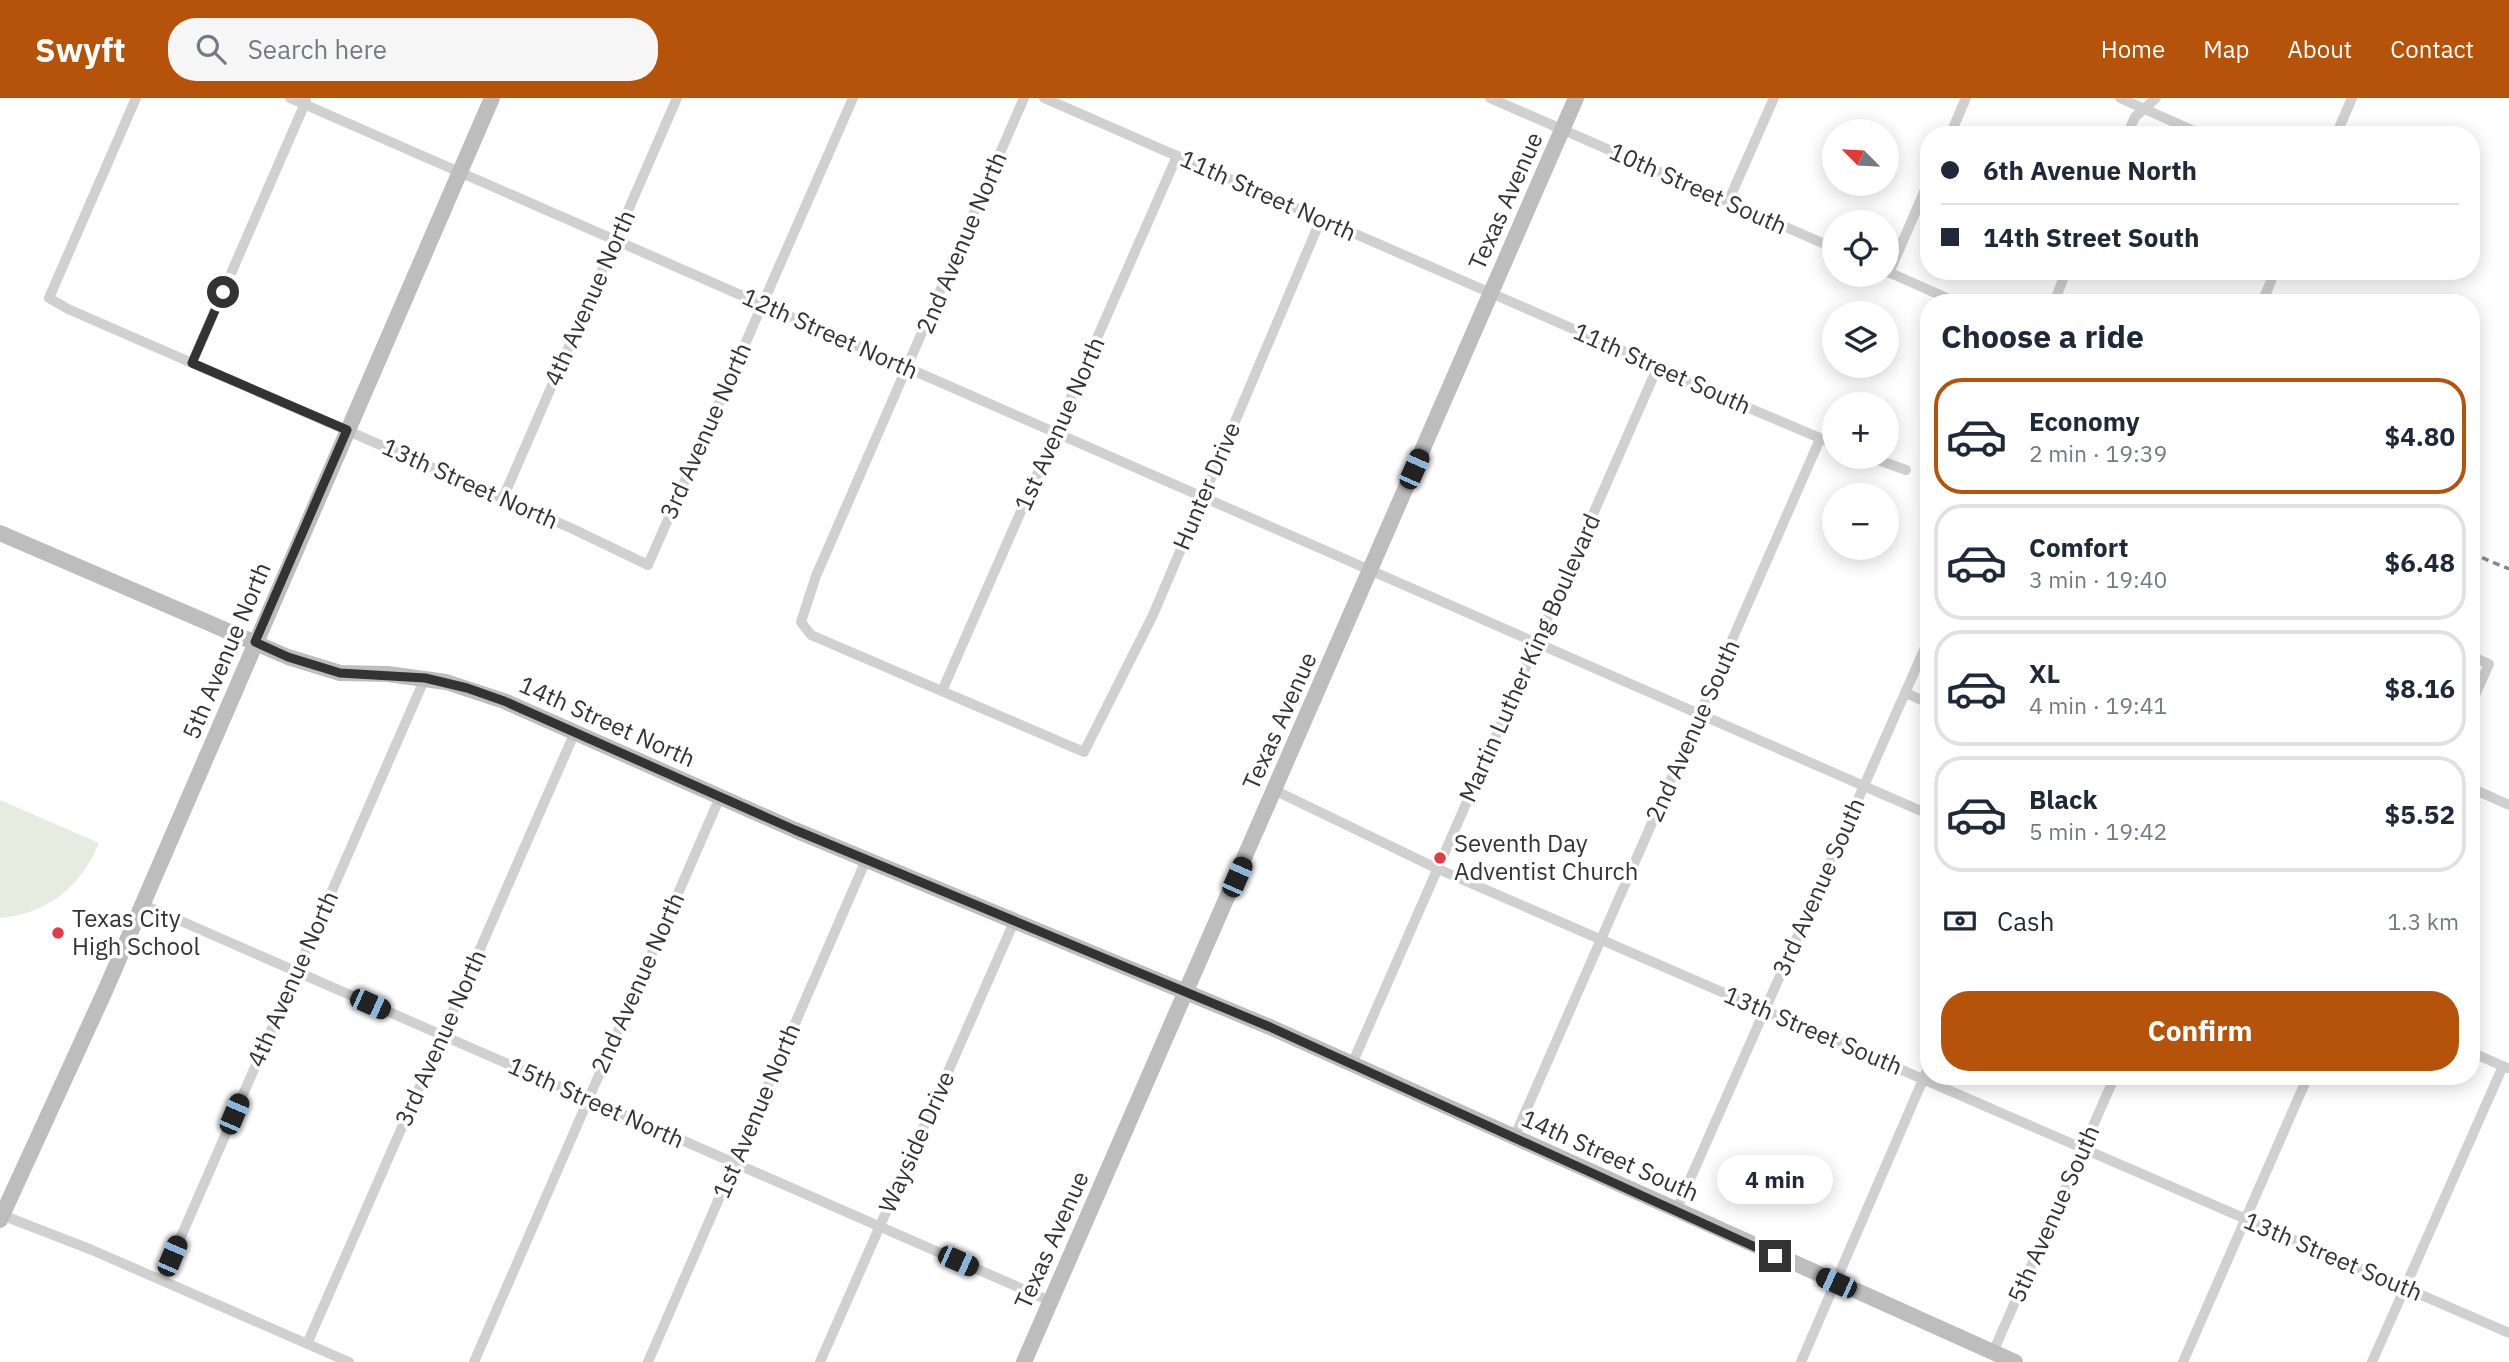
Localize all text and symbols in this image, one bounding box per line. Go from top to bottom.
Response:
search box [168,18,658,81]
text: Swyft [35,28,126,71]
icon: search [192,30,230,68]
text: Search here [248,32,387,66]
text: Home [2101,33,2165,65]
text: Map [2203,33,2249,65]
text: About [2287,33,2352,65]
text: Contact [2390,33,2474,65]
north arrow [1822,119,1899,196]
map controls [1822,119,1899,560]
street label: Texas Avenue [1460,127,1550,274]
street label: 10th Street South [1605,135,1792,242]
street label: 11th Street North [1175,142,1361,248]
street label: 2nd Avenue North [908,147,1014,339]
text: 6th Avenue North [1983,153,2197,187]
street label: 4th Avenue North [536,205,642,391]
button: locate [1822,210,1899,287]
text: 14th Street South [1983,220,2199,254]
route start [207,276,239,308]
street label: 12th Street North [737,280,923,386]
button: layers [1822,301,1899,378]
street label: 11th Street South [1569,315,1756,422]
text: Choose a ride [1941,315,2144,357]
street label: 1st Avenue North [1006,332,1112,516]
street label: 3rd Avenue North [652,337,758,524]
button: + [1822,392,1899,469]
text: Economy [2029,404,2140,438]
icon: car [1945,405,2008,468]
street label: Hunter Drive [1165,417,1247,554]
text: $4.80 [2385,419,2455,453]
street label: 13th Street North [377,430,563,536]
text: 2 min · 19:39 [2029,438,2167,468]
car [1396,446,1433,492]
button: − [1822,483,1899,560]
street label: Martin Luther King Boulevard [1451,508,1607,807]
text: Comfort [2029,530,2128,564]
icon: car [1945,531,2008,594]
text: $6.48 [2385,545,2455,579]
street label: 5th Avenue North [174,557,278,744]
text: 3 min · 19:40 [2029,564,2167,594]
street label: 2nd Avenue South [1638,634,1747,827]
street label: Texas Avenue [1234,647,1324,794]
text: XL [2029,656,2060,690]
icon: car [1945,657,2008,720]
street label: 14th Street North [514,668,700,774]
text: $8.16 [2385,671,2455,705]
text: 4 min · 19:41 [2029,690,2167,720]
text: Black [2029,782,2097,816]
icon: car [1945,783,2008,846]
street label: 3rd Avenue South [1765,793,1872,981]
text: $5.52 [2385,797,2455,831]
text: 5 min · 19:42 [2029,816,2167,846]
place label: Seventh Day Adventist Church [1454,827,1638,887]
marker: Seventh Day Adventist Church [1432,850,1448,866]
car [1219,854,1256,900]
street label: 4th Avenue North [239,886,345,1072]
street label: 2nd Avenue North [583,887,691,1078]
place label: Texas City High School [72,902,200,962]
icon: cash [1941,902,1979,940]
text: Cash [1997,904,2054,938]
text: 1.3 km [2388,906,2459,936]
marker: Texas City High School [50,925,66,941]
street label: 3rd Avenue North [387,944,493,1131]
street label: 13th Street South [1719,978,1908,1082]
car [347,986,394,1022]
button: Confirm [1941,991,2459,1071]
street label: 1st Avenue North [705,1018,807,1203]
street label: 15th Street North [503,1049,689,1155]
street label: Wayside Drive [871,1066,962,1217]
car [217,1091,252,1137]
street label: 14th Street South [1517,1102,1704,1209]
street label: 5th Avenue South [2000,1120,2107,1307]
callout: 4 min [1717,1154,1833,1204]
text: 4 min [1745,1164,1805,1194]
street label: Texas Avenue [1006,1166,1096,1313]
street label: 13th Street South [2239,1204,2428,1308]
car [155,1233,190,1279]
route end [1759,1240,1791,1272]
car [935,1243,982,1279]
car [1813,1265,1860,1301]

